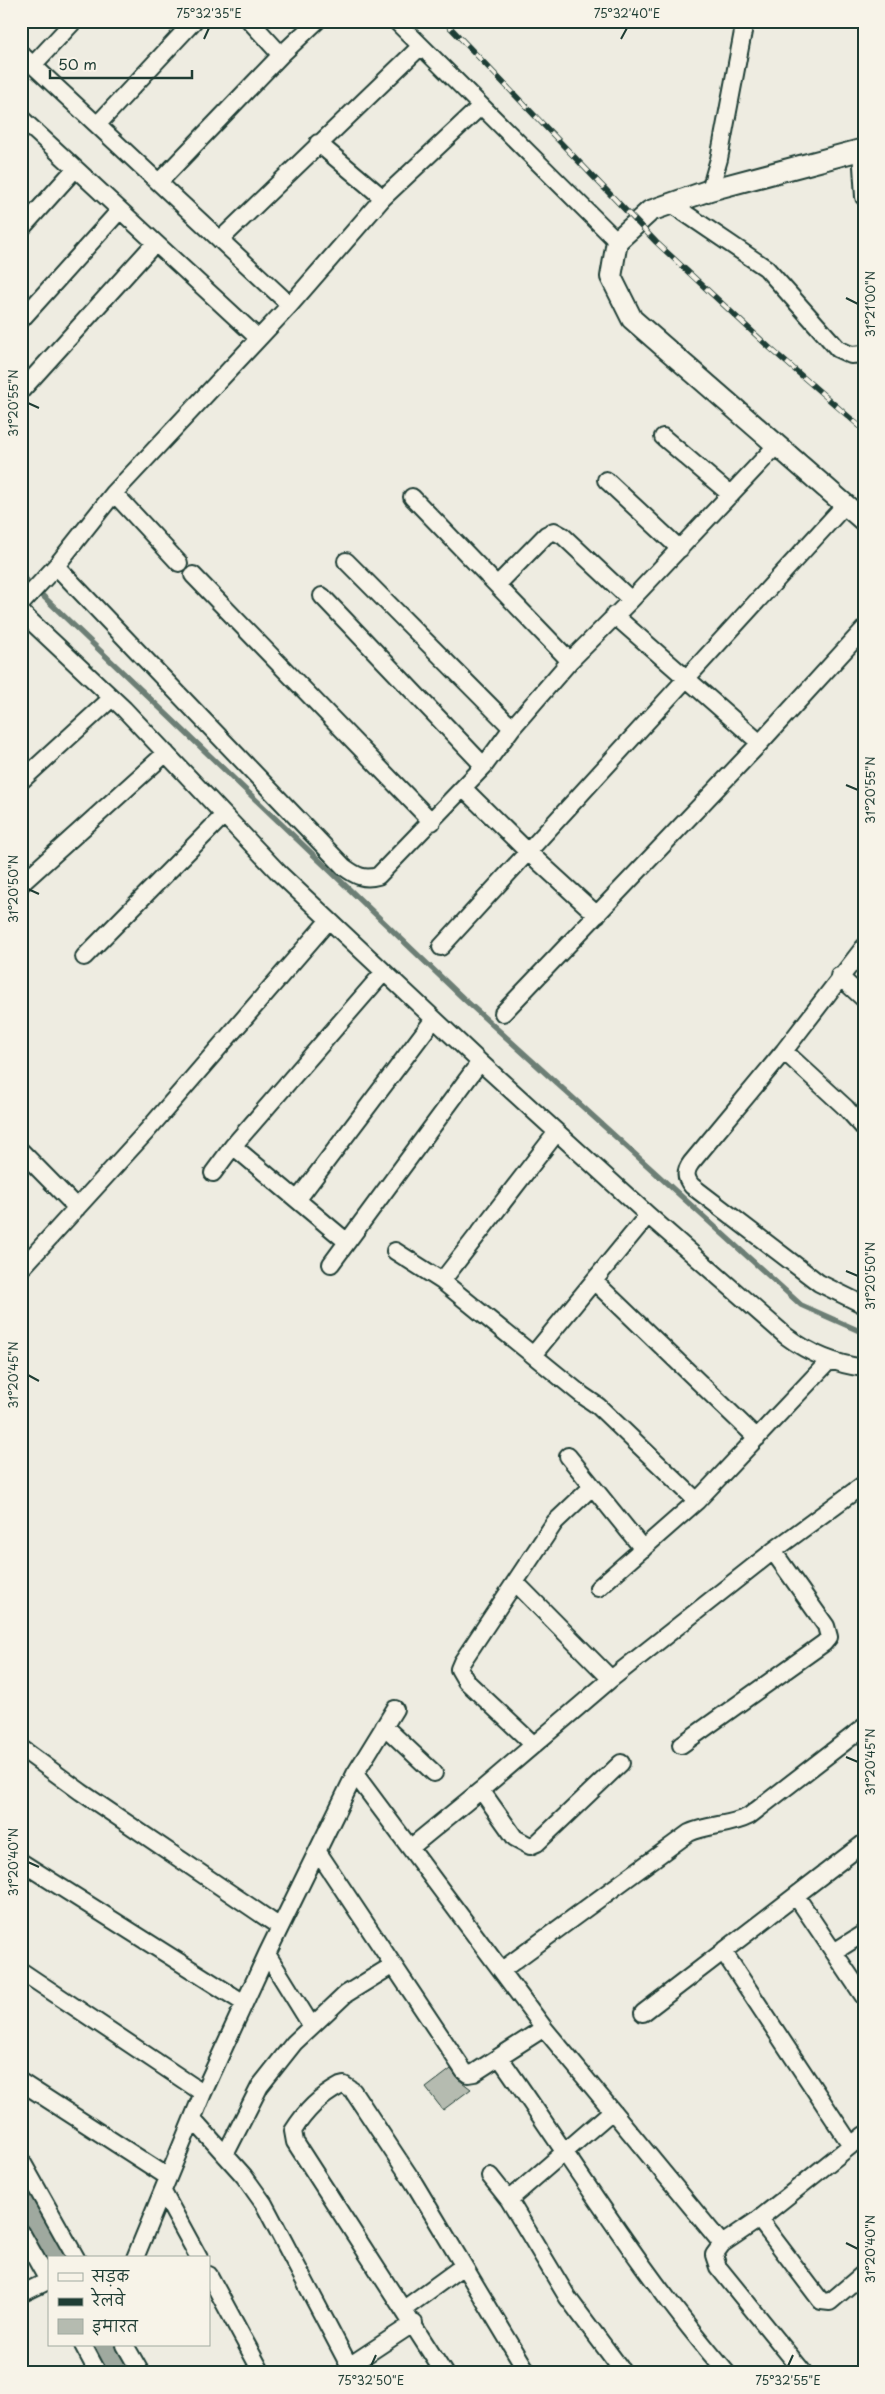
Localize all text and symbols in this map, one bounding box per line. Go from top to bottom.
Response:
text: 75°32'35"E [176,4,242,22]
text: 75°32'40"E [594,4,660,22]
scale bar [50,48,192,80]
text: 50 m [58,52,97,75]
text: 31°21'00"N [861,271,879,337]
text: 31°20'55"N [4,369,22,437]
text: 31°20'55"N [861,756,879,824]
text: 31°20'50"N [4,855,22,923]
text: 31°20'50"N [861,1242,879,1310]
text: 31°20'45"N [4,1341,22,1409]
text: 31°20'45"N [861,1728,879,1796]
text: 31°20'40"N [4,1828,22,1896]
text: 31°20'40"N [861,2215,879,2283]
legend [48,2256,210,2346]
text: सड़क [91,2264,130,2287]
text: रेलवे [90,2287,126,2311]
text: इमारत [92,2314,139,2337]
text: 75°32'50"E [338,2371,404,2389]
text: 75°32'55"E [755,2371,821,2389]

